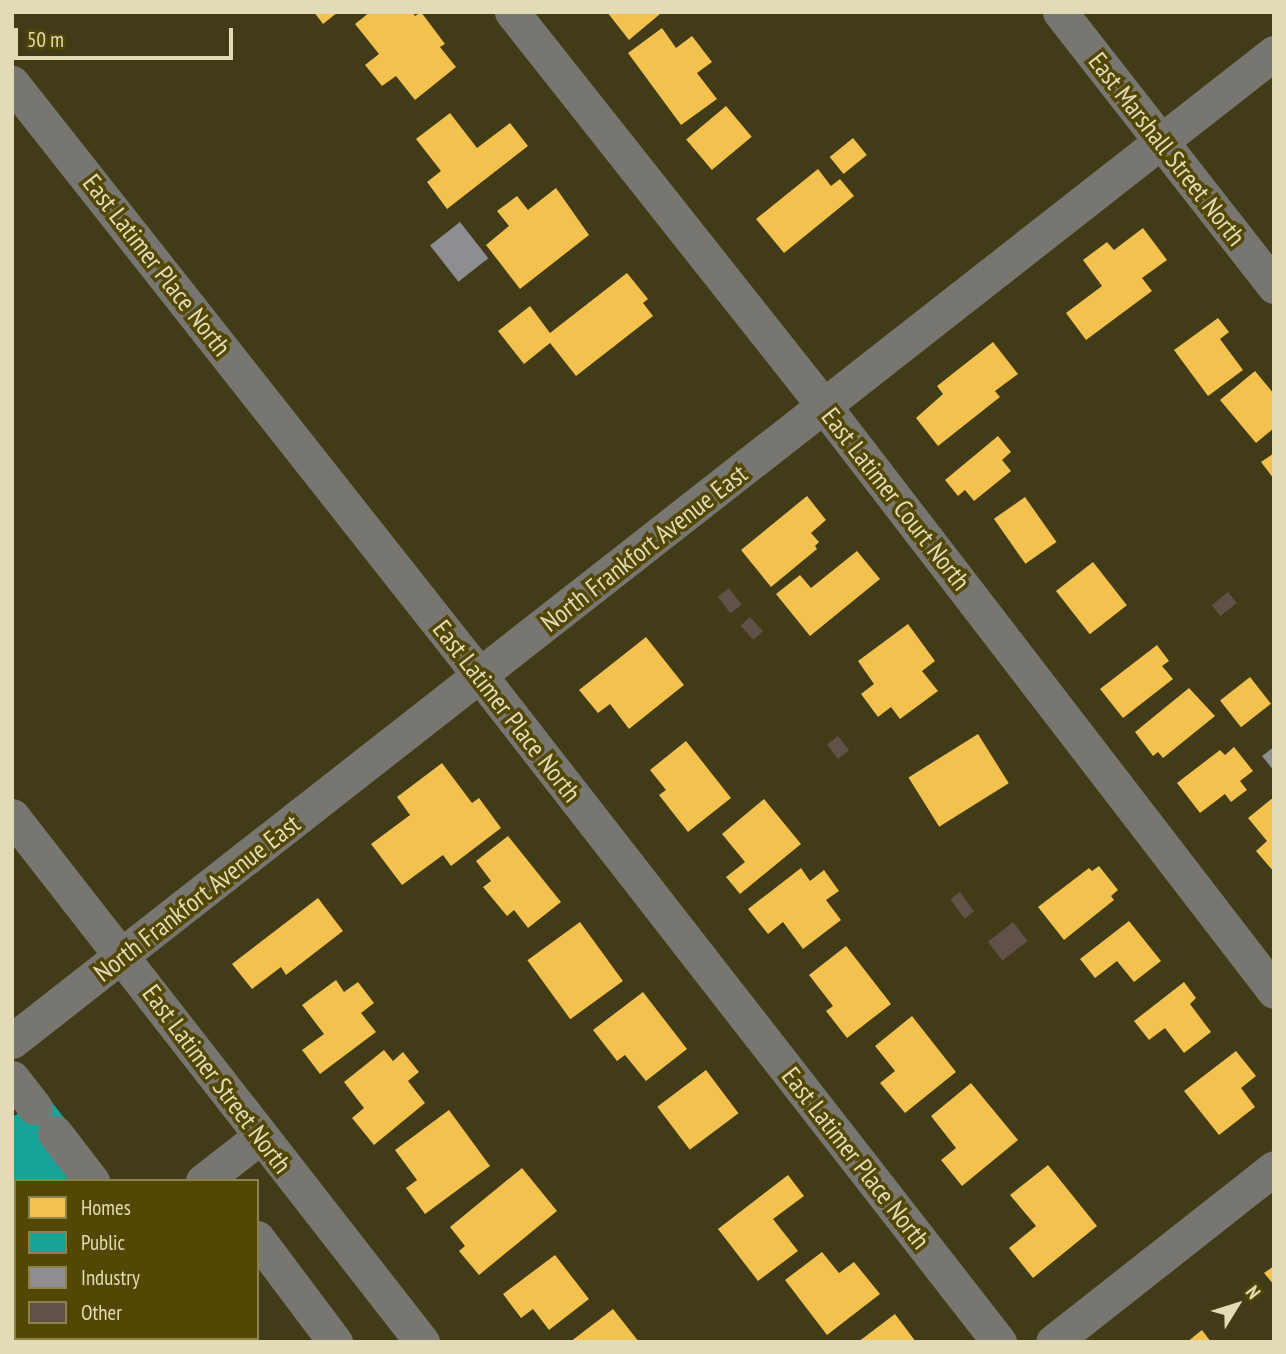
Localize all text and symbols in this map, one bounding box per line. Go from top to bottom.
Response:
scale bar [18,14,236,58]
text: 50 m [27,26,64,53]
street label: East Marshall Street North [1082,46,1252,252]
street label: East Latimer Place North [76,168,238,362]
street label: East Latimer Court North [815,402,977,596]
street label: North Frankfort Avenue East [534,458,754,638]
street label: East Latimer Place North [426,614,588,808]
street label: North Frankfort Avenue East [87,808,307,988]
street label: East Latimer Street North [136,979,298,1179]
street label: East Latimer Place North [775,1061,937,1255]
legend [14,1179,259,1340]
text: Homes [81,1194,131,1221]
text: Public [81,1229,125,1256]
text: Industry [81,1264,140,1291]
north arrow [1202,1270,1272,1340]
text: N [1241,1281,1266,1303]
text: Other [81,1299,122,1326]

